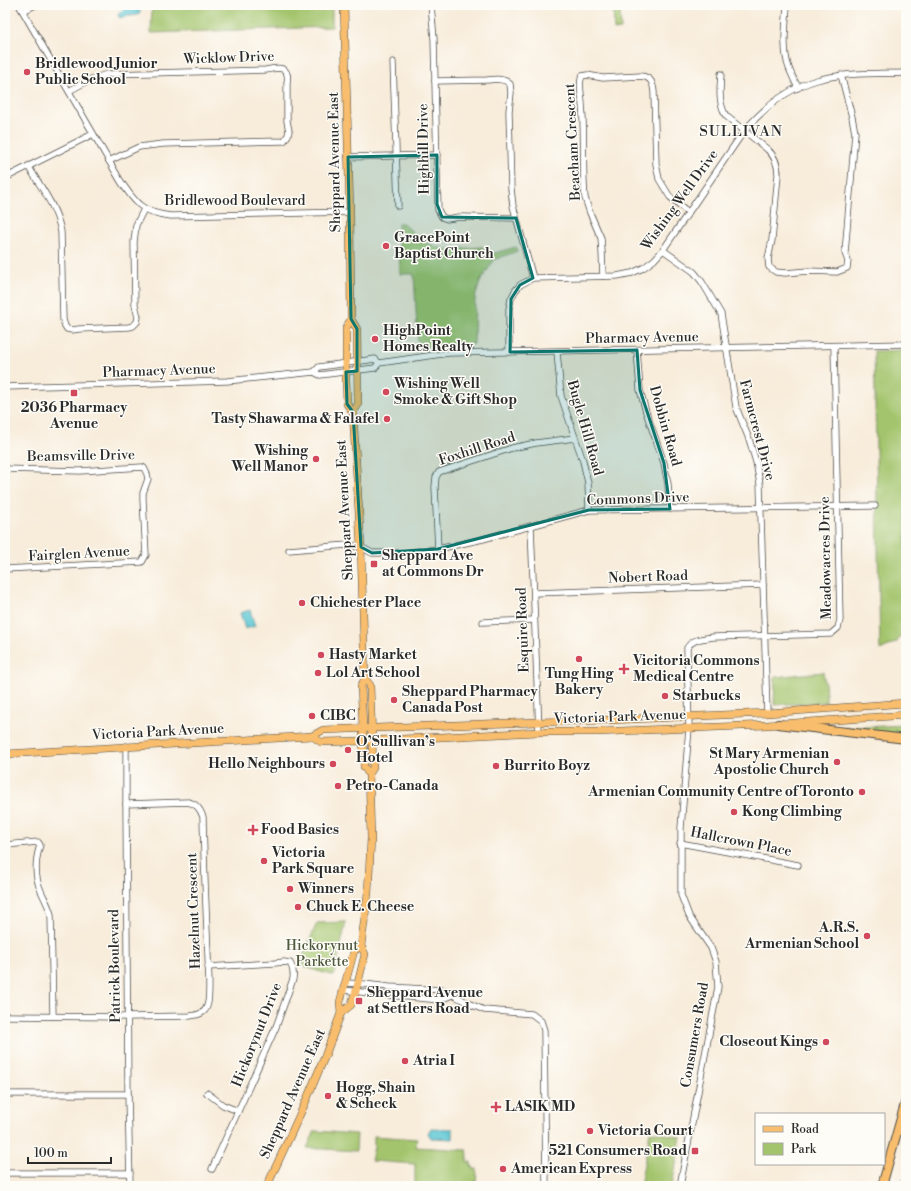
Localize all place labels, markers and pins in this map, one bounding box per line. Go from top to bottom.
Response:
place label: Bridlewood Junior Public School [35,55,158,89]
marker: Bridlewood Junior Public School [22,67,32,77]
place label: GracePoint Baptist Church [394,229,494,263]
marker: GracePoint Baptist Church [381,241,391,251]
place label: HighPoint Homes Realty [383,322,474,356]
marker: HighPoint Homes Realty [370,334,380,344]
place label: Wishing Well Smoke & Gift Shop [393,375,517,409]
marker: Wishing Well Smoke & Gift Shop [381,387,391,397]
marker: 2036 Pharmacy Avenue [69,388,79,398]
place label: 2036 Pharmacy Avenue [21,399,128,433]
place label: Tasty Shawarma & Falafel [211,410,379,428]
marker: Tasty Shawarma & Falafel [382,414,392,424]
place label: Wishing Well Manor [230,442,309,476]
marker: Wishing Well Manor [311,454,321,464]
place label: Sheppard Ave at Commons Dr [382,547,484,581]
marker: Sheppard Ave at Commons Dr [369,559,379,569]
place label: Chichester Place [310,594,422,612]
marker: Chichester Place [297,598,307,608]
place label: Hasty Market [329,646,418,664]
marker: Hasty Market [316,650,326,660]
place label: Vicitoria Commons Medical Centre [632,652,759,686]
marker: Tung Hing Bakery [574,654,584,664]
marker: Vicitoria Commons Medical Centre [618,663,630,675]
place label: Lol Art School [326,664,421,682]
place label: Tung Hing Bakery [545,665,614,699]
marker: Lol Art School [313,668,323,678]
place label: Sheppard Pharmacy Canada Post [402,683,539,717]
place label: Starbucks [673,687,740,705]
marker: Starbucks [660,691,670,701]
marker: Sheppard Pharmacy Canada Post [389,695,399,705]
place label: CIBC [320,707,356,725]
marker: CIBC [307,711,317,721]
place label: O’Sullivan’s Hotel [356,733,435,767]
marker: O’Sullivan’s Hotel [343,745,353,755]
place label: St Mary Armenian Apostolic Church [710,745,829,779]
place label: Hello Neighbours [208,755,325,773]
place label: Burrito Boyz [504,757,590,775]
marker: St Mary Armenian Apostolic Church [832,757,842,767]
marker: Hello Neighbours [328,759,338,769]
marker: Burrito Boyz [491,761,501,771]
place label: Petro-Canada [346,777,439,795]
marker: Petro-Canada [333,781,343,791]
place label: Armenian Community Centre of Toronto [587,783,854,801]
marker: Armenian Community Centre of Toronto [857,787,867,797]
place label: Kong Climbing [742,803,843,821]
marker: Kong Climbing [729,807,739,817]
place label: Food Basics [261,821,339,839]
marker: Food Basics [248,825,258,835]
place label: Victoria Park Square [271,844,355,878]
marker: Victoria Park Square [259,856,269,866]
place label: Winners [297,880,354,898]
marker: Winners [285,884,295,894]
place label: Chuck E. Cheese [306,898,415,916]
marker: Chuck E. Cheese [293,902,303,912]
place label: A.R.S. Armenian School [744,919,859,953]
marker: A.R.S. Armenian School [862,931,872,941]
place label: Sheppard Avenue at Settlers Road [367,984,483,1018]
marker: Sheppard Avenue at Settlers Road [354,996,364,1006]
place label: Closeout Kings [719,1033,818,1051]
marker: Closeout Kings [821,1037,831,1047]
place label: Atria I [412,1052,456,1070]
marker: Atria I [400,1056,410,1066]
place label: Hogg, Shain & Scheck [336,1079,416,1113]
marker: Hogg, Shain & Scheck [323,1091,333,1101]
place label: LASIK MD [505,1098,575,1116]
marker: LASIK MD [490,1101,502,1113]
place label: Victoria Court [597,1122,694,1140]
marker: Victoria Court [585,1126,595,1136]
place label: 521 Consumers Road [549,1142,687,1160]
marker: 521 Consumers Road [690,1146,700,1156]
place label: American Express [510,1160,632,1178]
marker: American Express [498,1164,508,1174]

